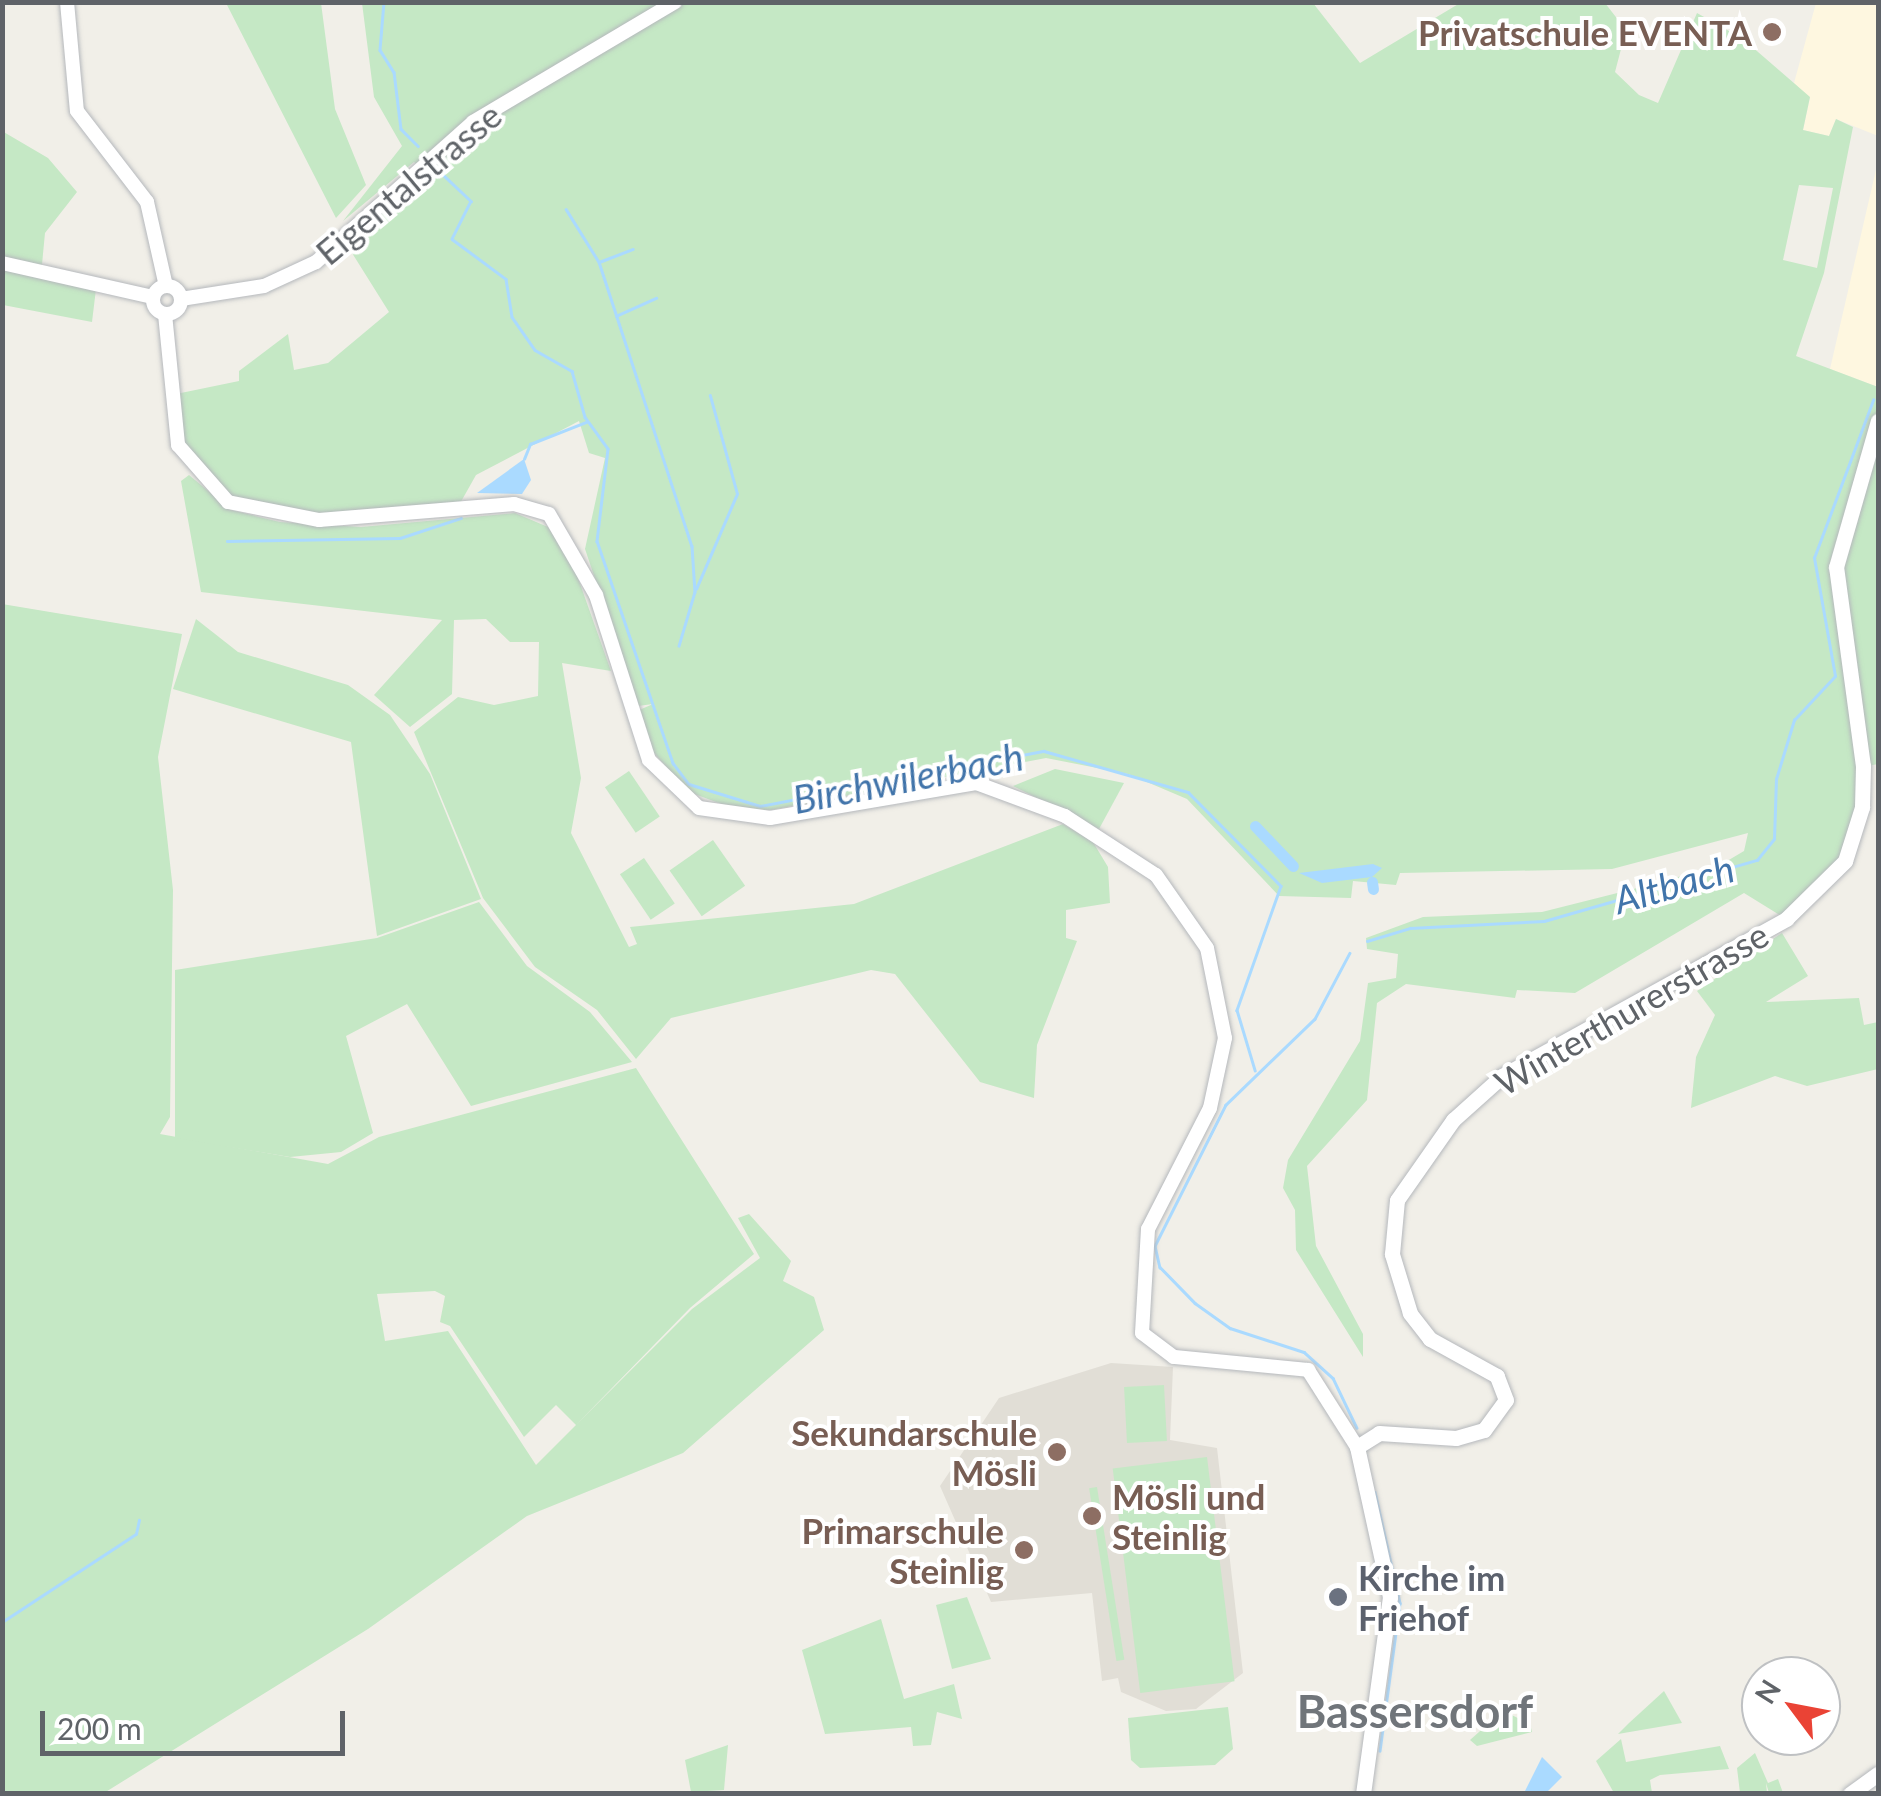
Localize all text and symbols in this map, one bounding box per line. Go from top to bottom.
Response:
place label: Privatschule EVENTA [1418,11,1752,53]
marker: Privatschule EVENTA [1761,21,1783,43]
street label: Eigentalstrasse [307,93,509,273]
water label: Birchwilerbach [789,733,1027,823]
water label: Altbach [1609,845,1739,923]
street label: Winterthurerstrasse [1487,913,1775,1103]
place label: Sekundarschule Mösli [791,1411,1037,1493]
marker: Sekundarschule Mösli [1046,1441,1068,1463]
place label: Mösli und Steinlig [1112,1475,1265,1557]
marker: Mösli und Steinlig [1081,1505,1103,1527]
place label: Primarschule Steinlig [801,1509,1004,1591]
marker: Primarschule Steinlig [1013,1539,1035,1561]
place label: Kirche im Friehof [1358,1556,1505,1638]
marker: Kirche im Friehof [1327,1586,1349,1608]
north arrow [1741,1656,1841,1756]
text: N [1747,1673,1787,1709]
district label: Bassersdorf [1297,1685,1533,1739]
scale bar [45,1691,350,1753]
text: 200 m [57,1710,142,1746]

